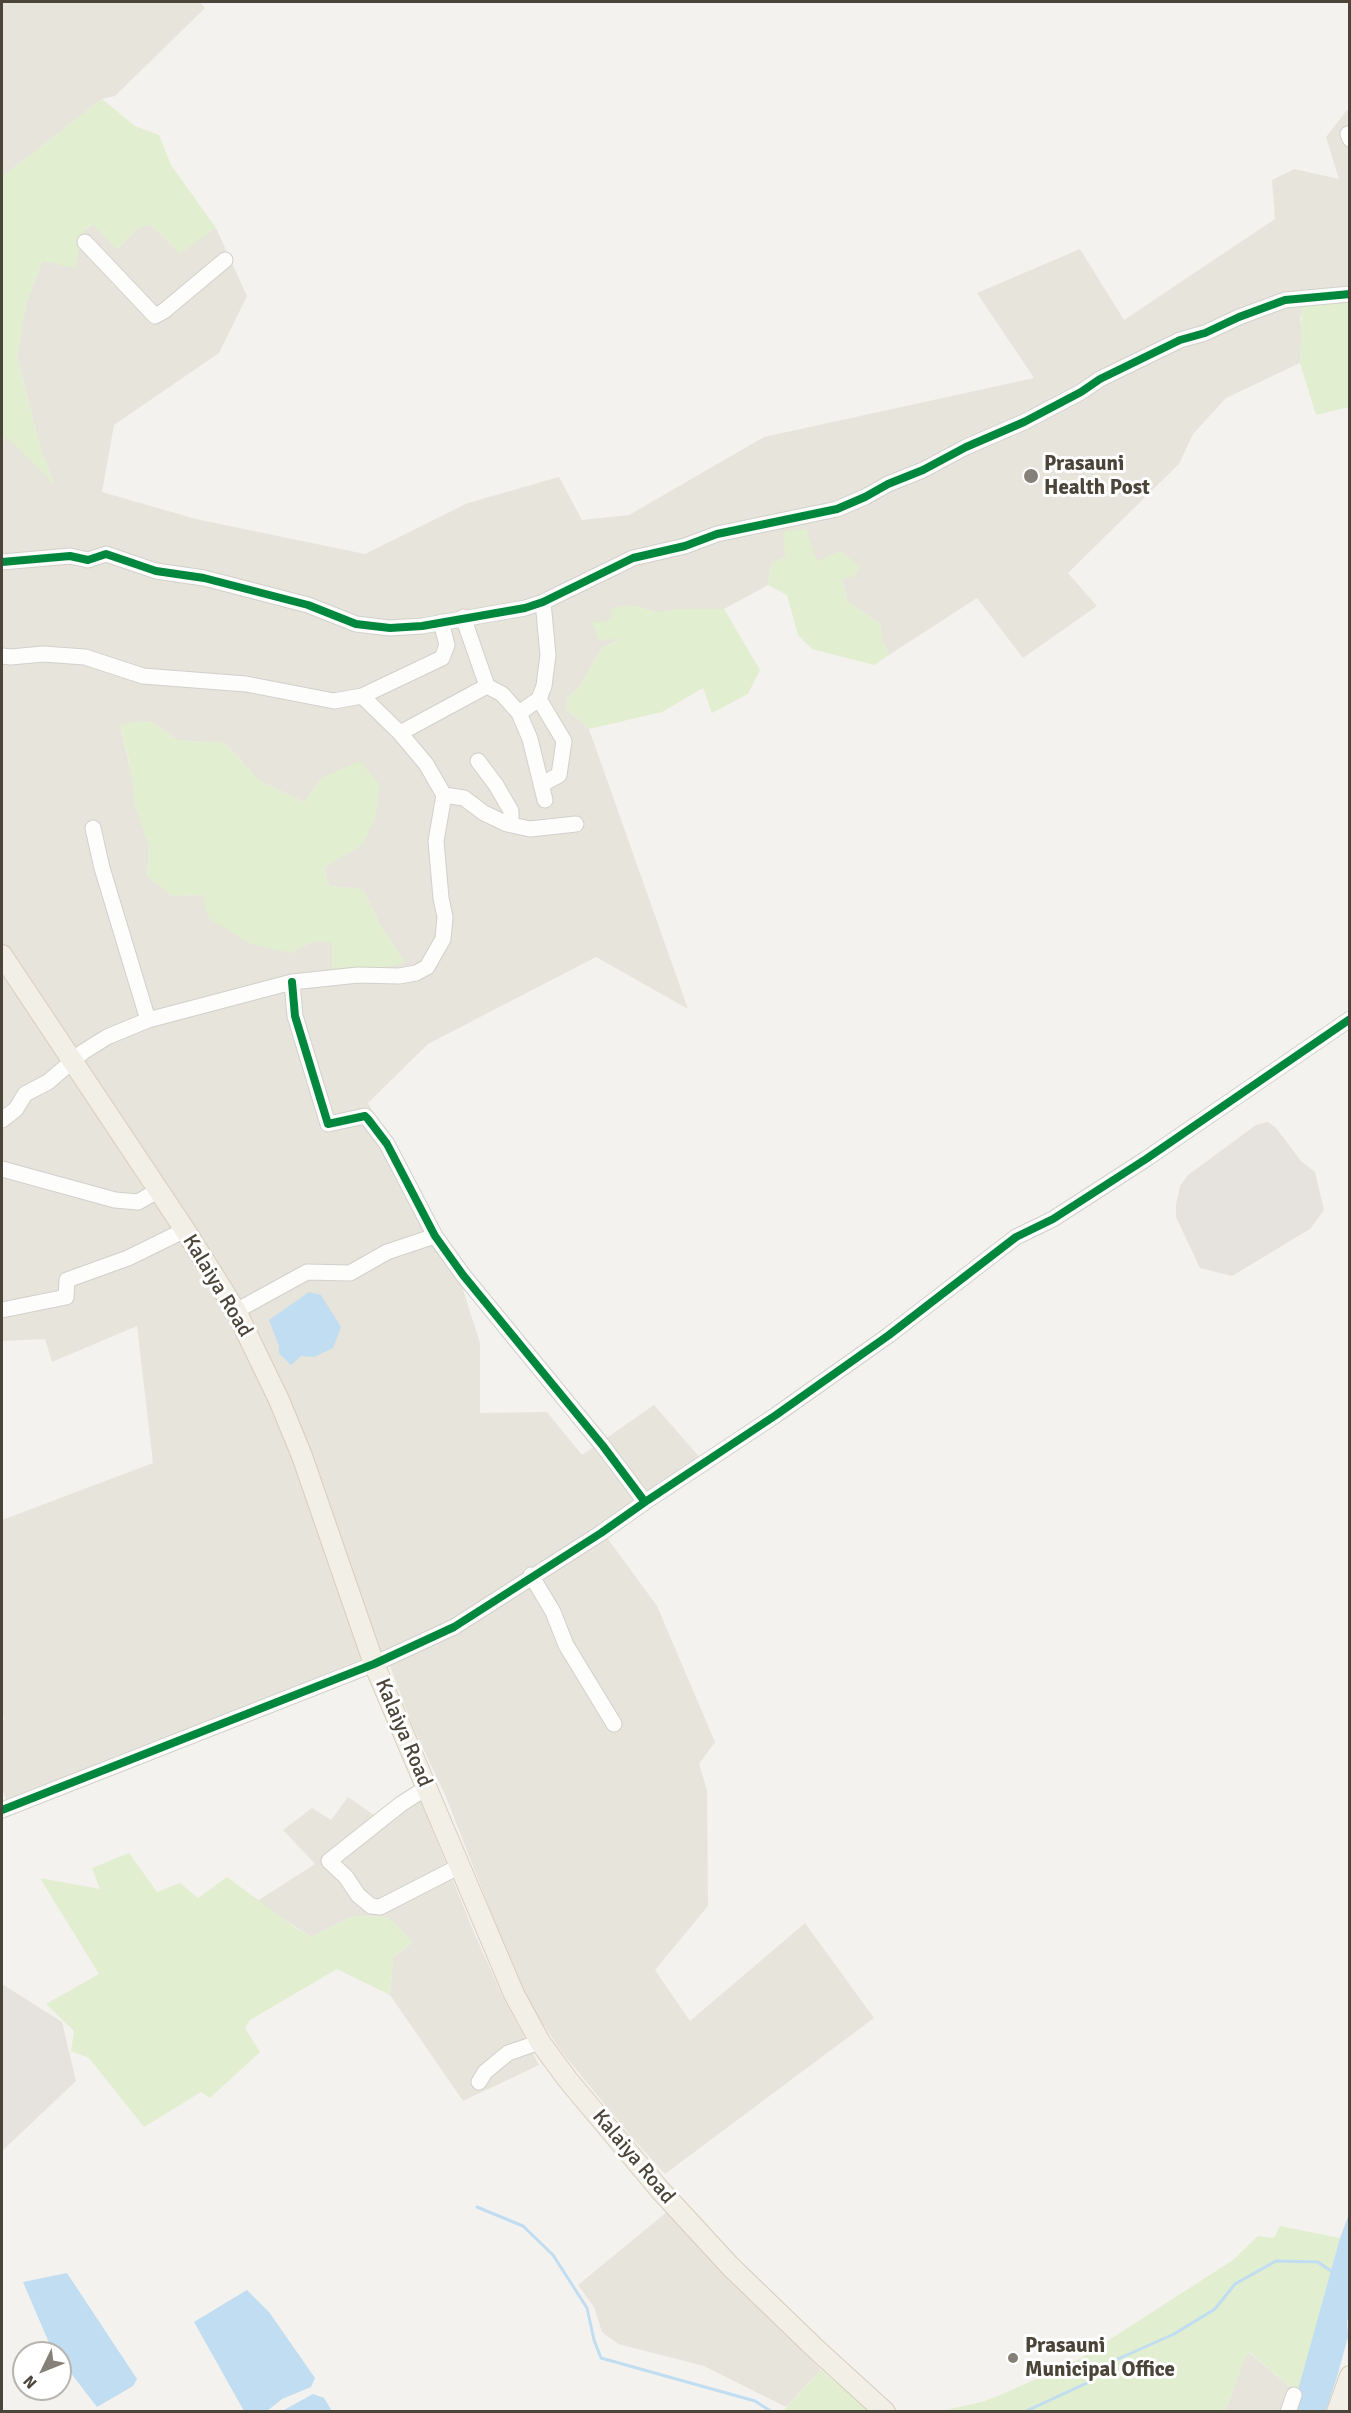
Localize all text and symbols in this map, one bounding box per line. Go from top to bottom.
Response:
place label: Prasauni Health Post [1044,451,1150,501]
marker: Prasauni Health Post [1022,467,1040,485]
street label: Kalaiya Road [177,1230,257,1342]
street label: Kalaiya Road [369,1675,437,1791]
street label: Kalaiya Road [586,2105,680,2209]
place label: Prasauni Municipal Office [1025,2333,1175,2383]
north arrow [12,2341,72,2401]
marker: Prasauni Municipal Office [1006,2351,1020,2365]
text: N [19,2371,41,2393]

